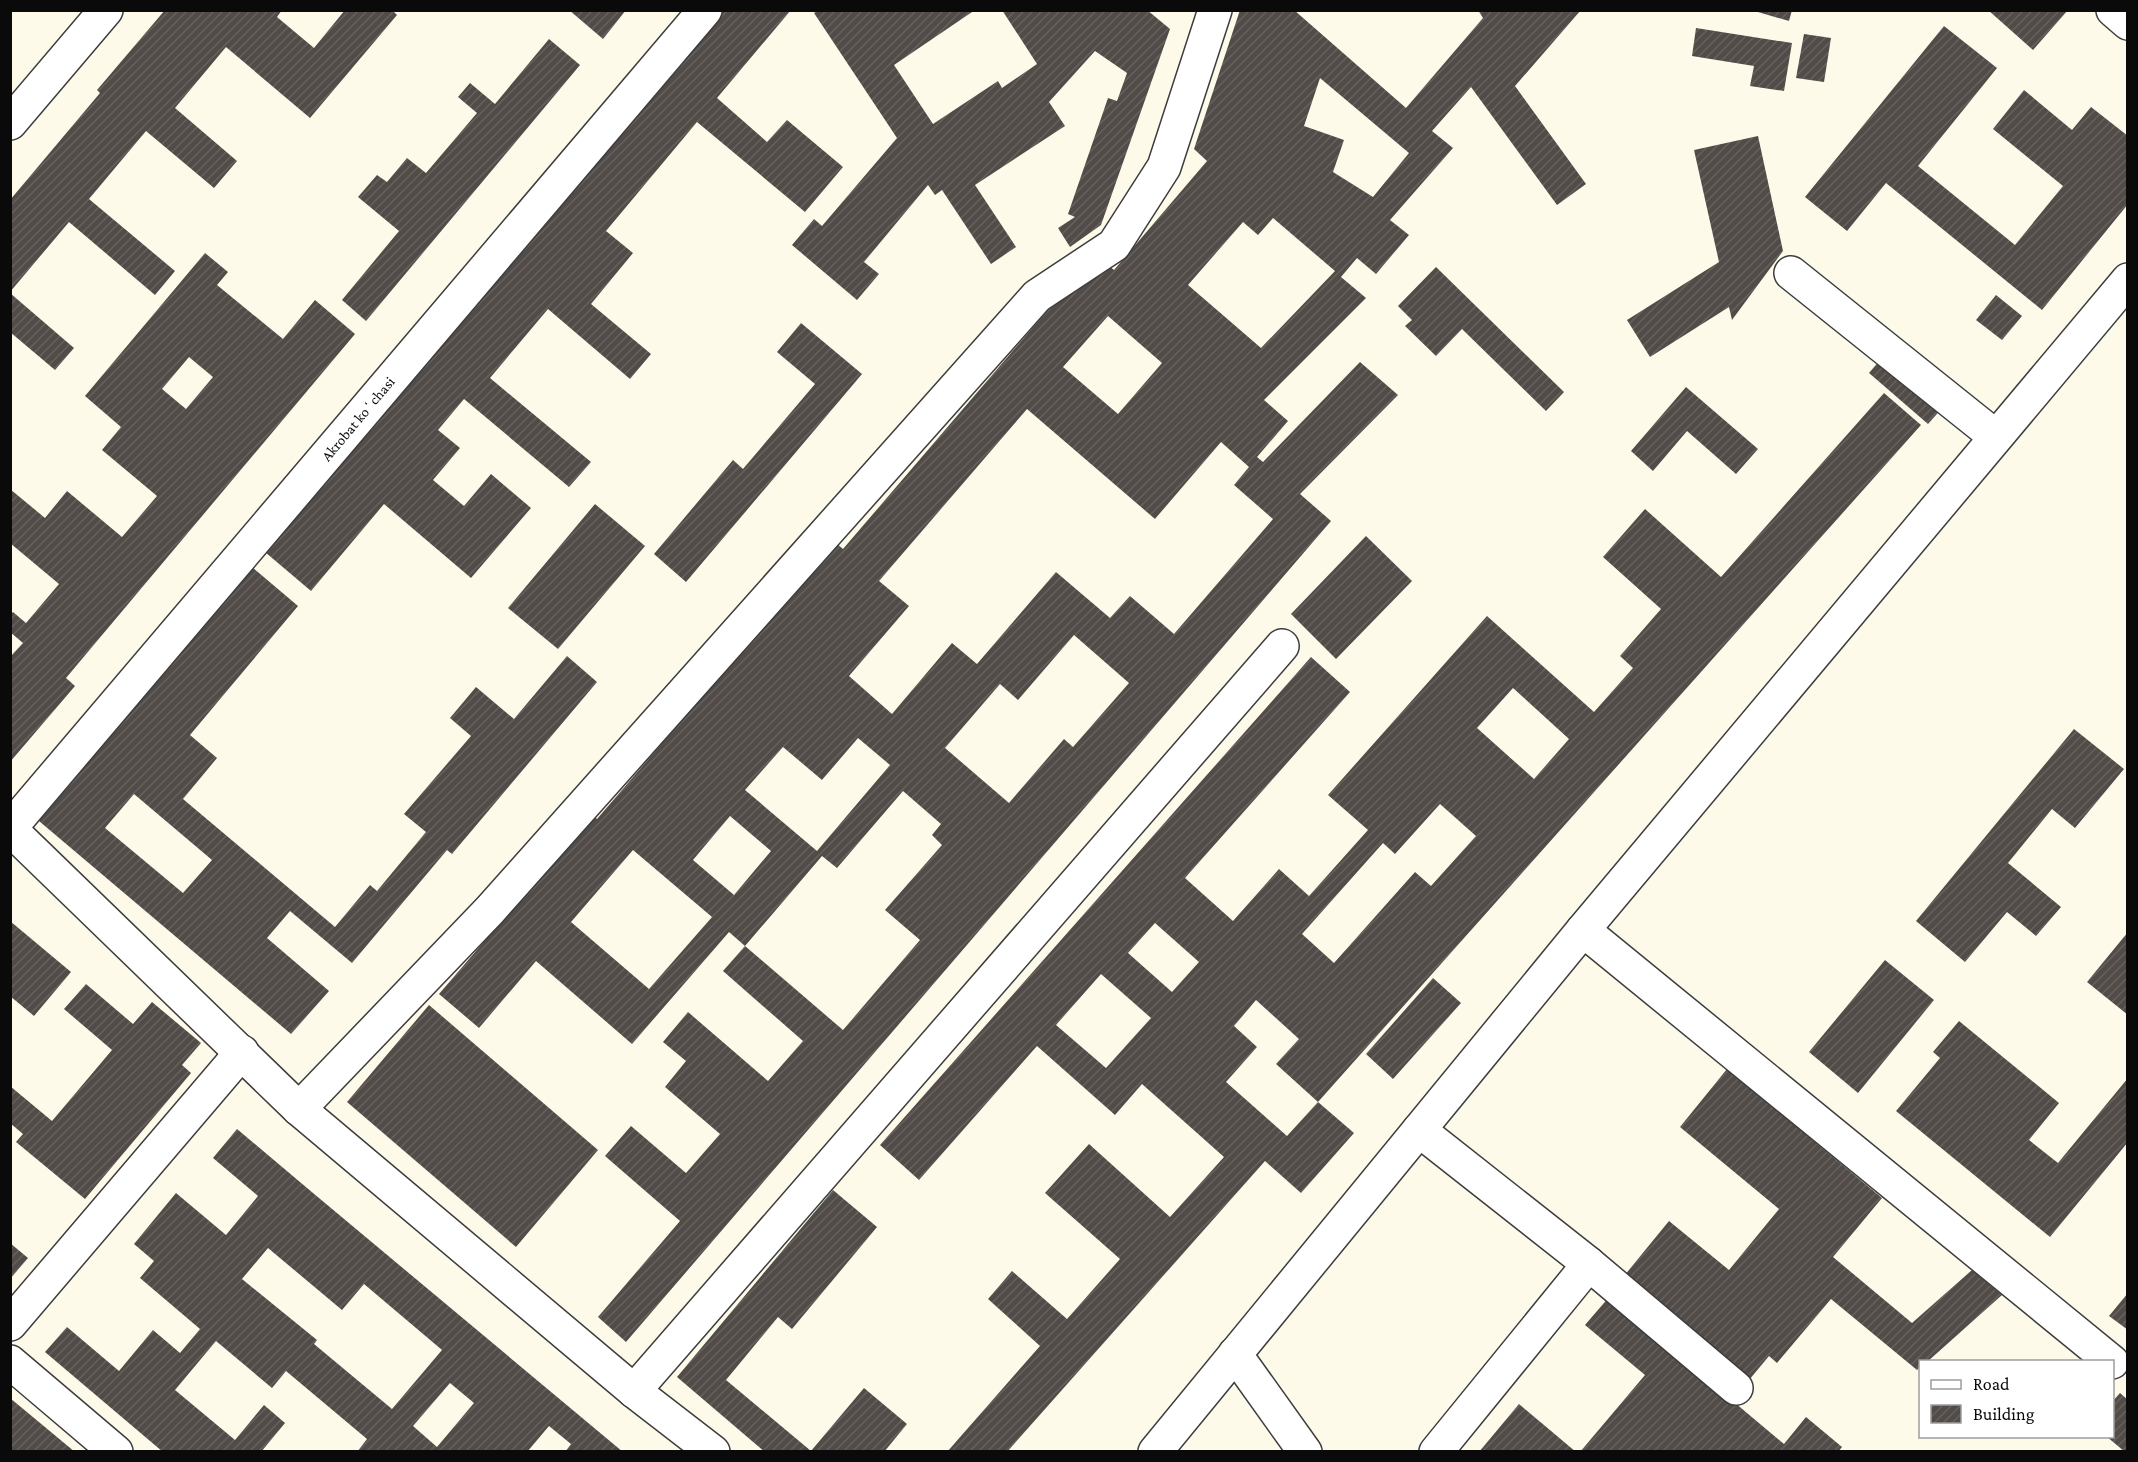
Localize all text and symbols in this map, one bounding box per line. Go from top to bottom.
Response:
street label: Akrobat koʻchasi [318,374,398,464]
legend [1919,1360,2114,1438]
text: Road [1973,1374,2010,1394]
text: Building [1973,1404,2035,1424]

